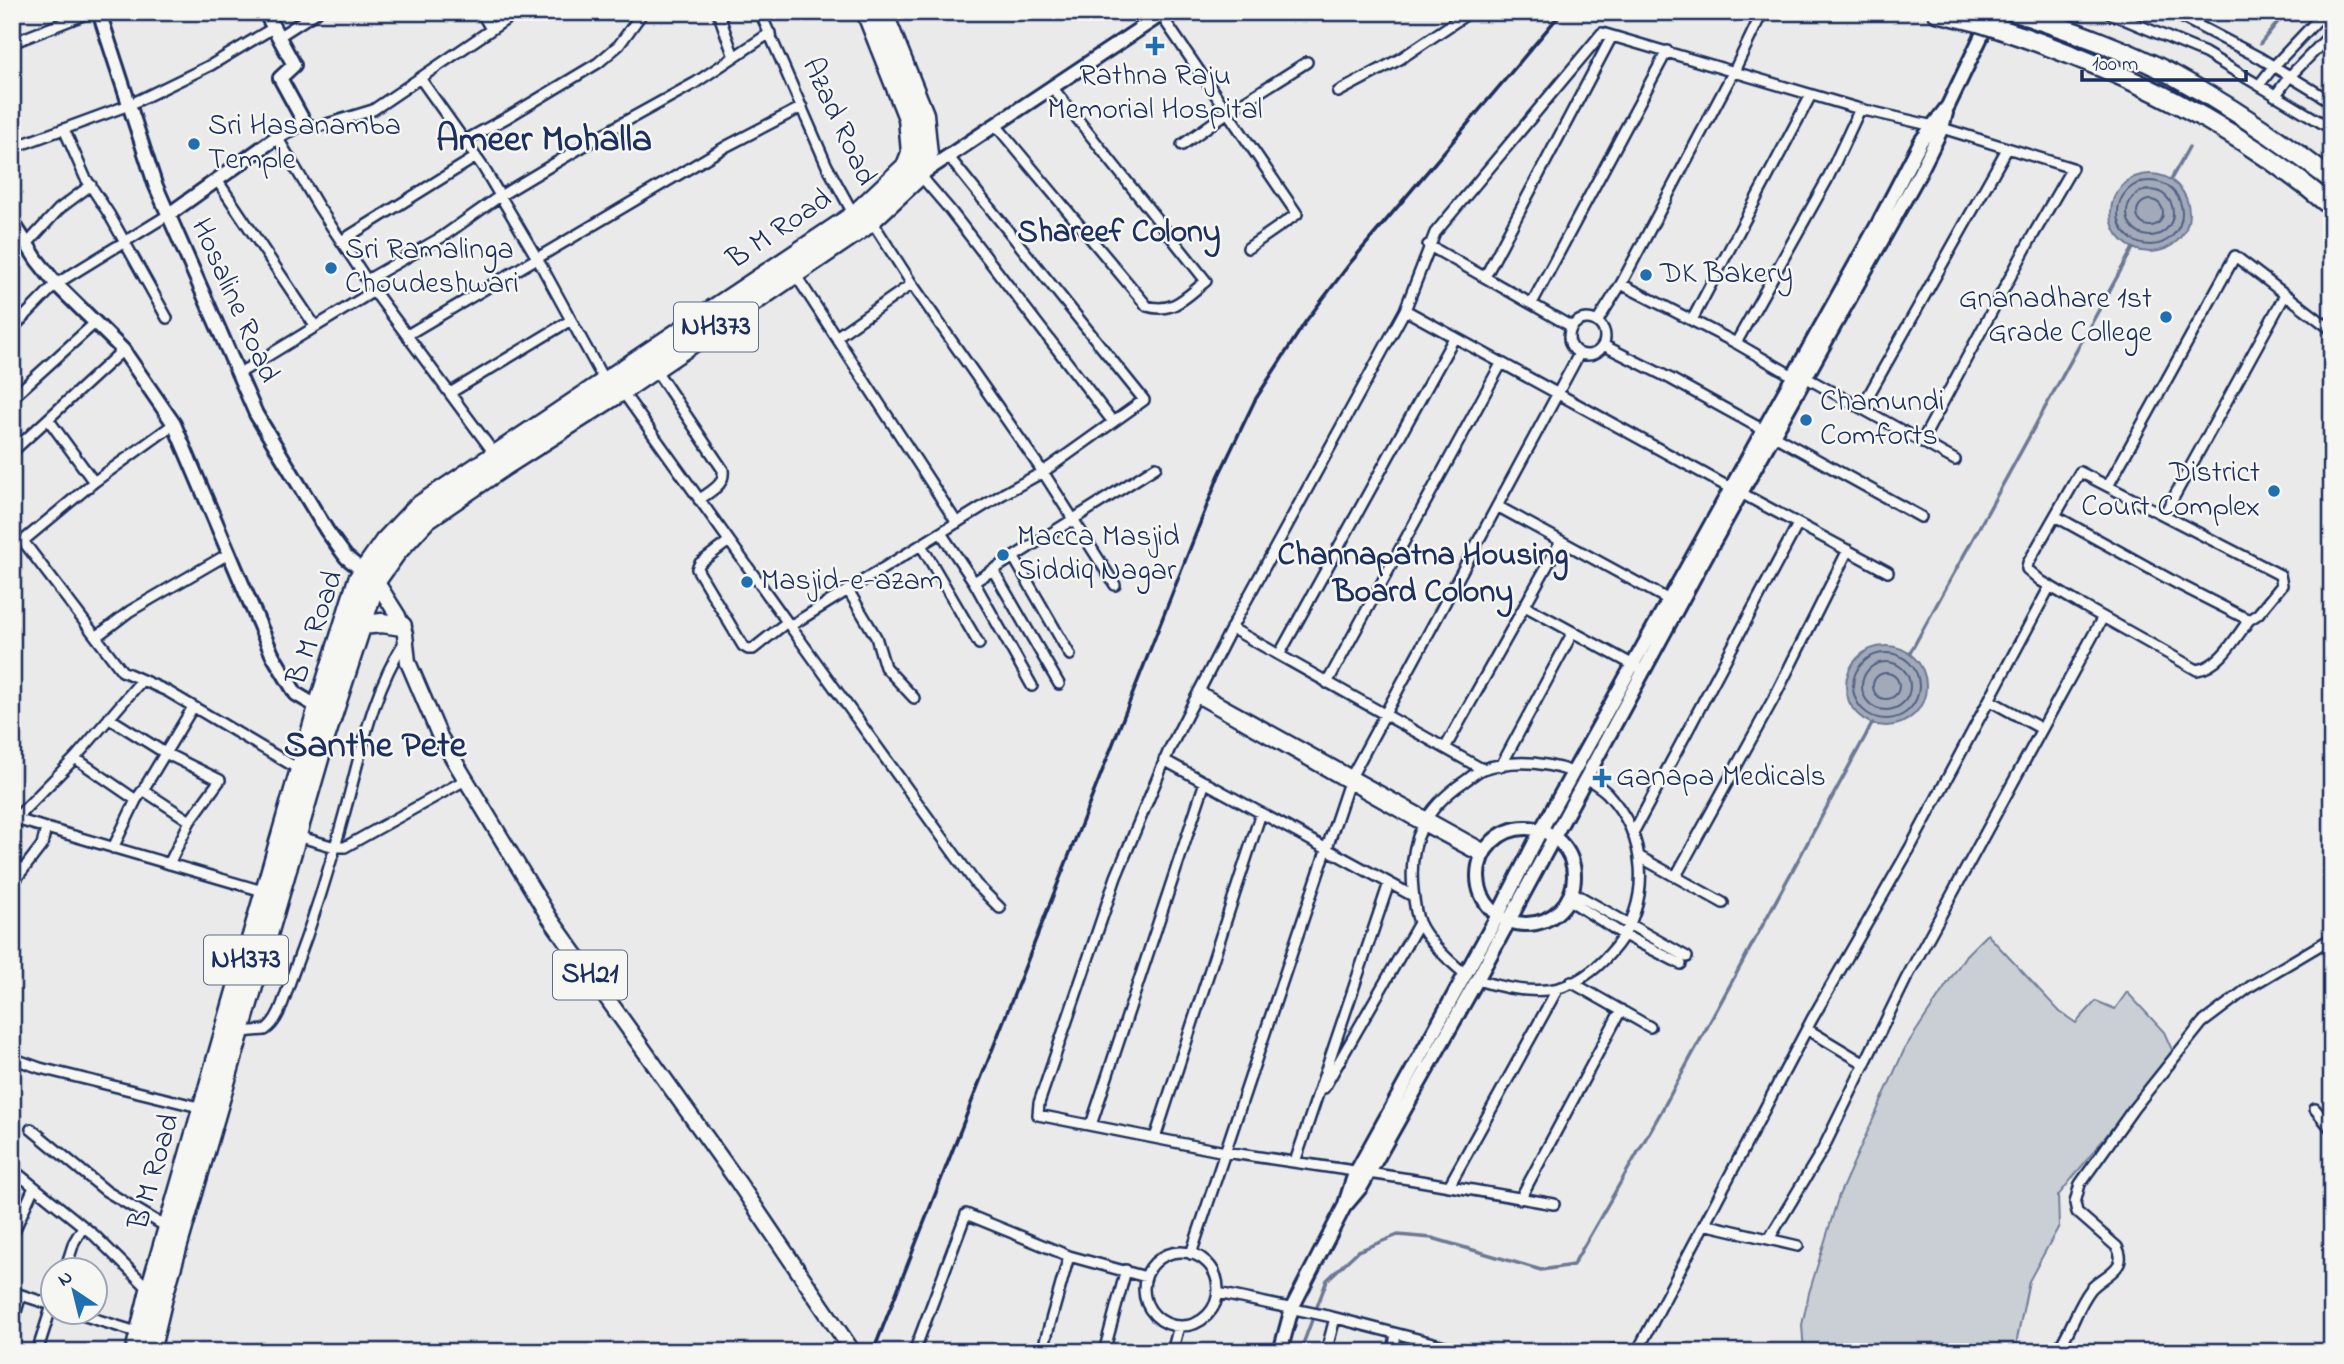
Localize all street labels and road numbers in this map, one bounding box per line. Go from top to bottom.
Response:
street label: Azad Road [789,51,887,193]
street label: B M Road [718,179,842,282]
street label: Hosaline Road [178,212,290,390]
road number: NH373 [674,302,758,352]
street label: B M Road [276,565,356,692]
road number: NH373 [204,936,288,984]
road number: SH21 [553,950,627,1000]
street label: B M Road [117,1109,193,1236]

